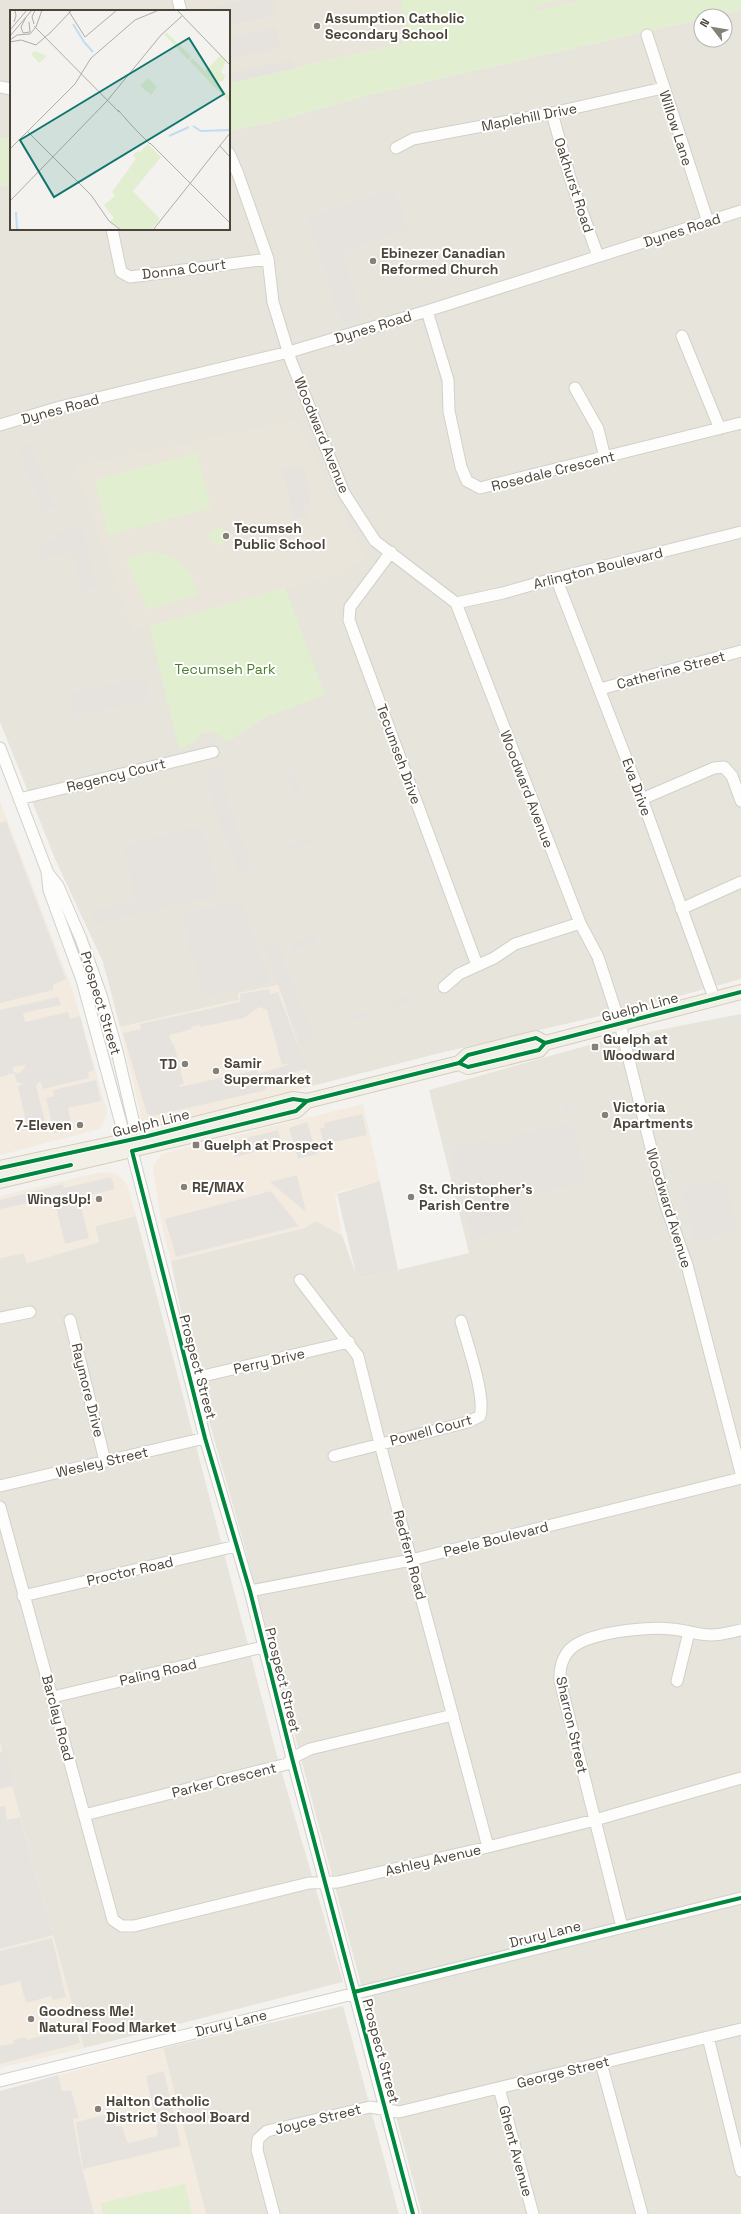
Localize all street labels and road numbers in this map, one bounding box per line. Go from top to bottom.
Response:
street label: Willow Lane [655,88,697,168]
street label: Maplehill Drive [480,99,578,135]
street label: Oakhurst Road [550,135,598,235]
street label: Dynes Road [641,209,723,251]
street label: Donna Court [141,255,227,283]
street label: Dynes Road [332,307,414,347]
street label: Woodward Avenue [290,374,354,496]
street label: Dynes Road [19,390,101,428]
street label: Rosedale Crescent [489,447,617,495]
street label: Arlington Boulevard [531,543,665,593]
street label: Catherine Street [615,647,727,693]
street label: Tecumseh Drive [373,701,425,807]
street label: Woodward Avenue [496,728,558,850]
street label: Regency Court [65,754,167,796]
street label: Eva Drive [618,756,656,818]
street label: Prospect Street [77,949,125,1057]
street label: Guelph Line [600,988,680,1026]
street label: Guelph Line [111,1105,191,1141]
street label: Woodward Avenue [642,1146,696,1270]
street label: Prospect Street [175,1313,221,1421]
street label: Raymore Drive [68,1341,108,1439]
street label: Perry Drive [232,1344,306,1378]
street label: Powell Court [388,1410,474,1450]
street label: Wesley Street [54,1443,150,1481]
street label: Redfern Road [389,1508,431,1602]
street label: Peele Boulevard [442,1517,550,1561]
street label: Proctor Road [85,1552,175,1590]
street label: Prospect Street [261,1626,305,1734]
street label: Paling Road [118,1654,198,1690]
street label: Barclay Road [38,1673,78,1763]
street label: Sharron Street [552,1675,592,1775]
street label: Parker Crescent [170,1758,278,1802]
street label: Ashley Avenue [383,1840,483,1880]
street label: Drury Lane [507,1916,583,1952]
street label: Prospect Street [358,1997,404,2105]
street label: Drury Lane [193,2005,269,2041]
street label: George Street [515,2052,611,2092]
street label: Joyce Street [273,2100,363,2138]
street label: Ghent Avenue [495,2103,537,2199]

